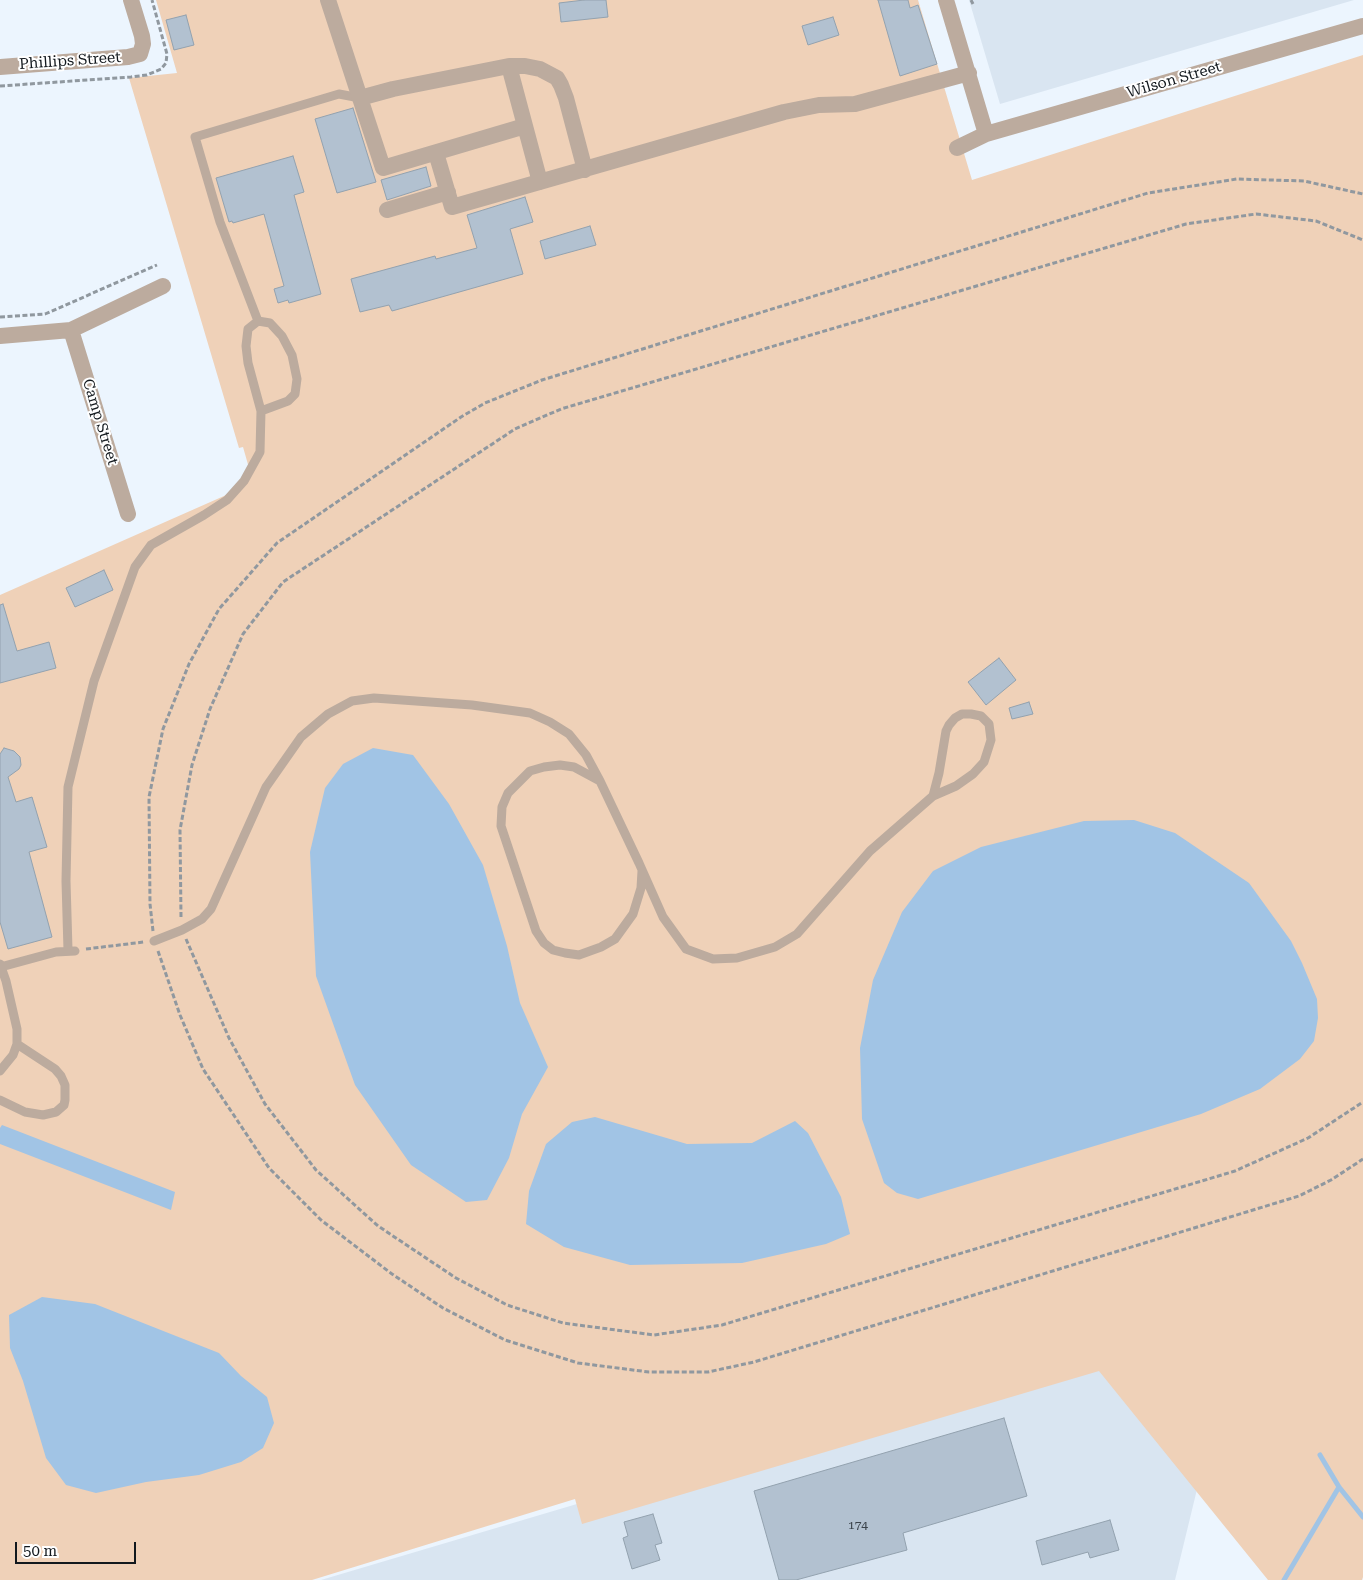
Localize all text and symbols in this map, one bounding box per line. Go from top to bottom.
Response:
street label: Phillips Street [19,48,121,74]
street label: Wilson Street [1125,58,1223,102]
street label: Camp Street [78,377,122,467]
house number: 174 [848,1518,868,1532]
scale bar [18,1532,139,1564]
text: 50 m [23,1542,57,1560]

